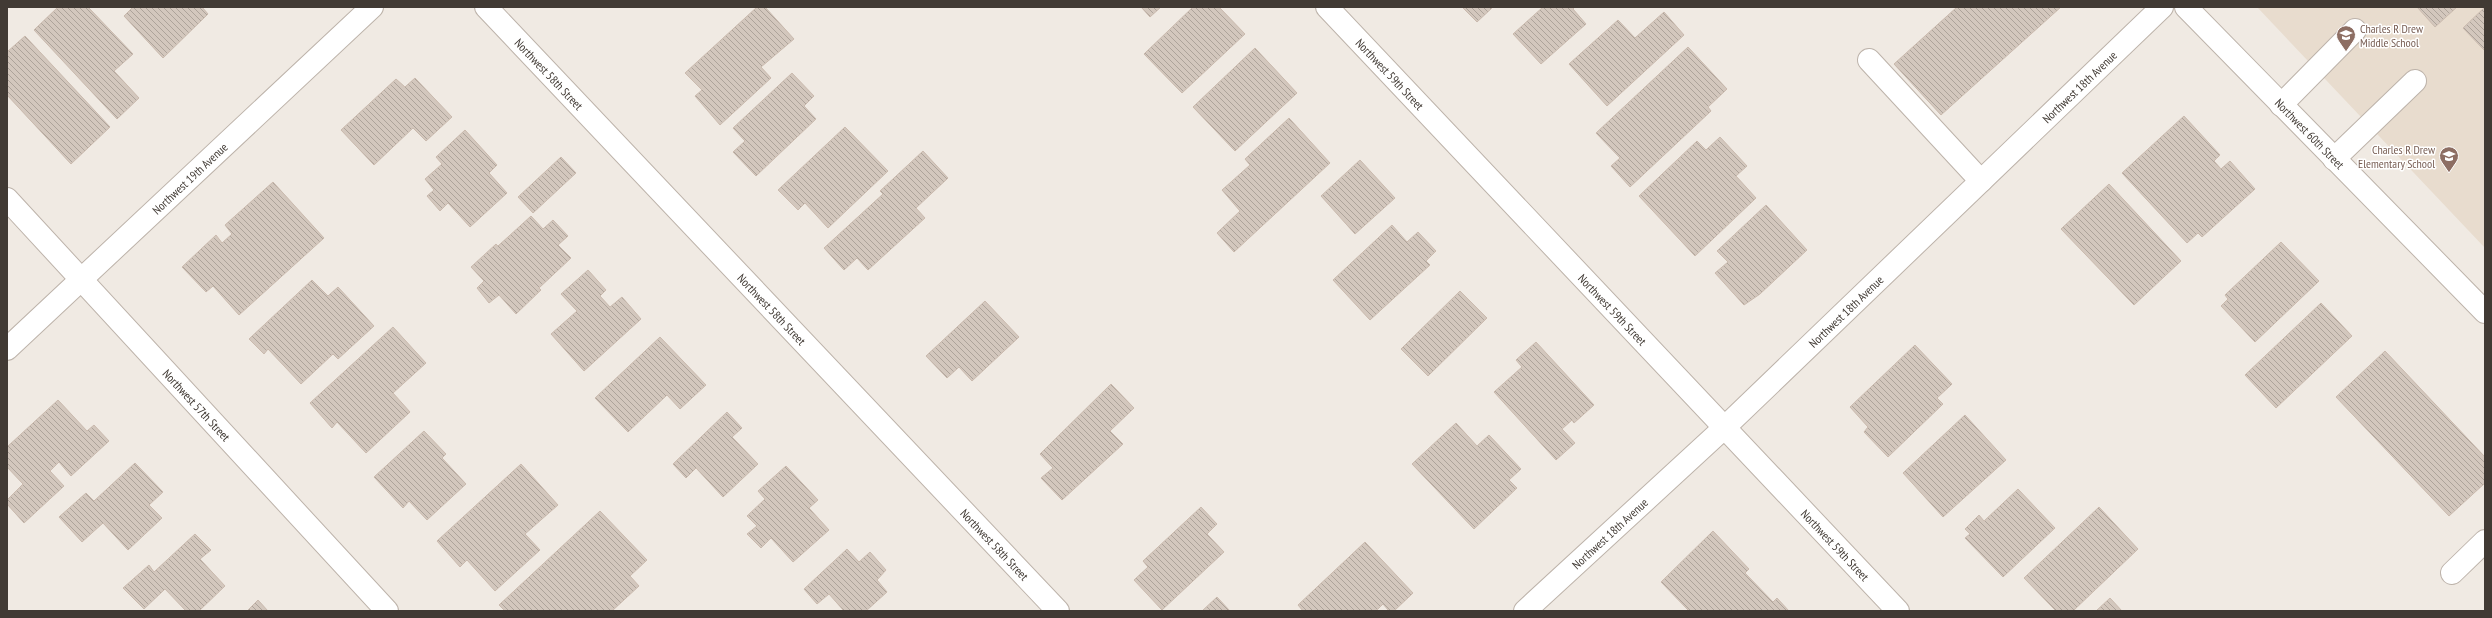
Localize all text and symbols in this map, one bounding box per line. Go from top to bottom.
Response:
place label: Charles R Drew Middle School [2360,21,2424,50]
school or university icon: Charles R Drew Middle School [2335,24,2357,52]
street label: Northwest 58th Street [512,35,587,113]
street label: Northwest 59th Street [1353,35,1428,113]
street label: Northwest 18th Avenue [2039,47,2120,126]
street label: Northwest 60th Street [2272,95,2348,172]
street label: Northwest 19th Avenue [149,139,230,217]
place label: Charles R Drew Elementary School [2358,142,2436,171]
school or university icon: Charles R Drew Elementary School [2438,145,2460,173]
street label: Northwest 58th Street [735,270,810,348]
street label: Northwest 59th Street [1576,271,1650,349]
street label: Northwest 18th Avenue [1805,272,1886,350]
street label: Northwest 57th Street [160,366,234,444]
street label: Northwest 18th Avenue [1569,495,1651,572]
street label: Northwest 58th Street [958,506,1033,584]
street label: Northwest 59th Street [1798,506,1873,584]

